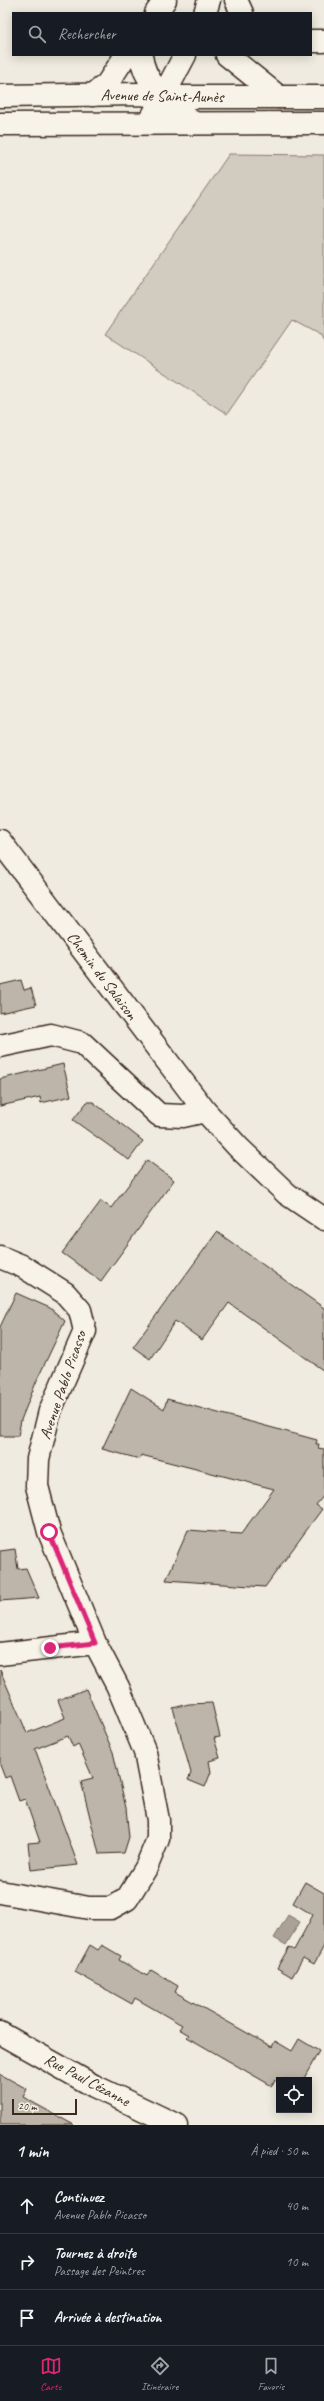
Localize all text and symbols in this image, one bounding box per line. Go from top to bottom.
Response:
search box [12,12,312,56]
icon: search [26,23,48,45]
text: Rechercher [58,25,116,44]
street label: Avenue de Saint-Aunès [101,85,225,107]
street label: Chemin du Salaison [62,928,142,1025]
street label: Avenue Pablo Picasso [35,1326,92,1442]
route start [40,1523,58,1541]
route end [41,1639,59,1657]
street label: Rue Paul Cézanne [41,2049,135,2112]
map controls [276,2077,312,2113]
button: locate [276,2077,312,2113]
scale bar [12,2097,77,2116]
text: 20 m [18,2099,37,2113]
text: 1 min [16,2141,49,2162]
text: À pied · 50 m [251,2143,308,2159]
text: Continuez [54,2188,104,2207]
icon: ahead [16,2195,38,2217]
text: 40 m [286,2198,308,2214]
text: Avenue Pablo Picasso [54,2207,146,2223]
text: Tournez à droite [54,2244,136,2263]
icon: right [16,2251,38,2273]
text: 10 m [286,2254,308,2270]
text: Passage des Peintres [54,2263,144,2279]
icon: arrive [16,2307,38,2329]
text: Arrivée à destination [54,2308,162,2327]
tab: Carte [40,2355,62,2393]
tab: Itinéraire [141,2355,178,2393]
tab: Favoris [258,2355,284,2393]

